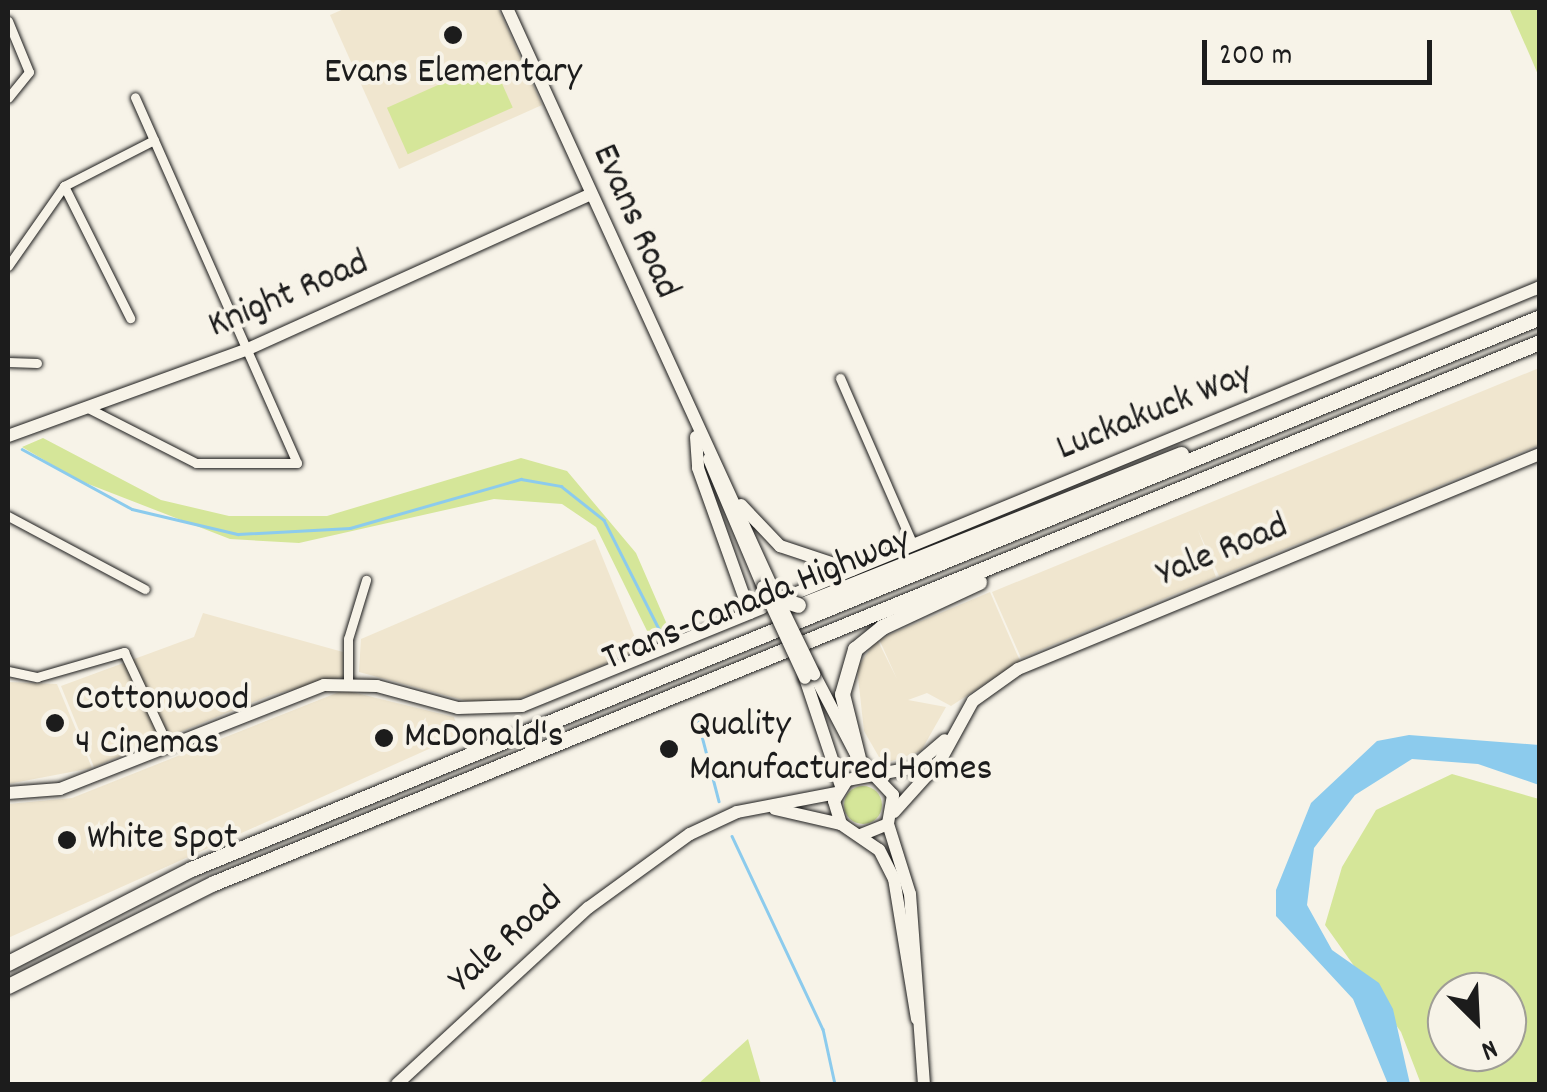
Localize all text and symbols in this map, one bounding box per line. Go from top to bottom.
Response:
scale bar [1207,20,1437,82]
marker: Evans Elementary [442,24,464,46]
text: 200 m [1219,36,1292,79]
place label: Evans Elementary [324,51,582,97]
street label: Evans Road [580,138,688,306]
street label: Knight Road [202,242,376,350]
street label: Luckakuck Way [1050,353,1260,473]
street label: Yale Road [1151,505,1295,599]
street label: Trans-Canada Highway [596,518,918,684]
place label: Cottonwood 4 Cinemas [75,678,249,768]
place label: Quality Manufactured Homes [689,704,992,794]
marker: Cottonwood 4 Cinemas [44,712,66,734]
place label: McDonald's [404,715,564,761]
marker: McDonald's [373,727,395,749]
marker: Quality Manufactured Homes [658,738,680,760]
place label: White Spot [87,817,238,863]
marker: White Spot [56,829,78,851]
street label: Yale Road [441,878,573,1004]
north arrow [1427,972,1527,1072]
text: N [1474,1026,1503,1069]

